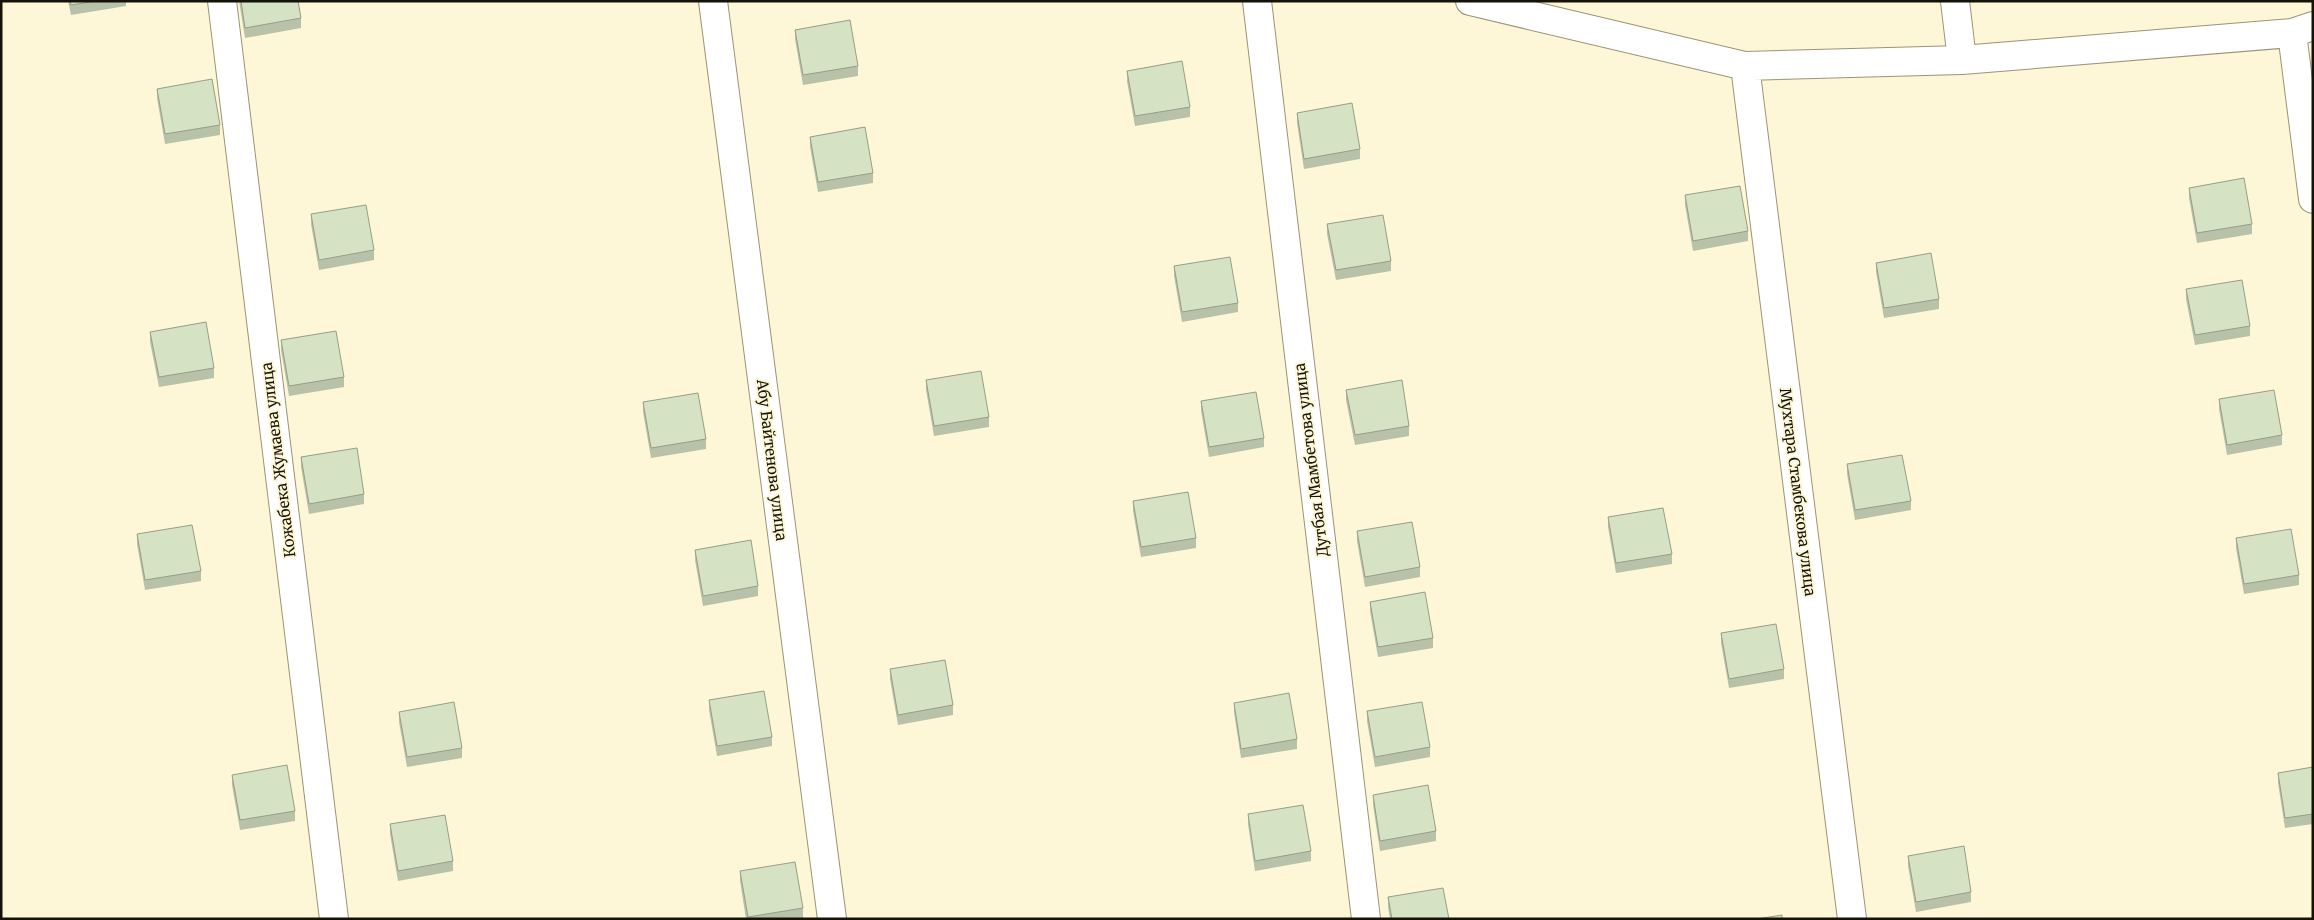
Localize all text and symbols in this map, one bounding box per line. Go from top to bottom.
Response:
street label: Кожабека Жумаева улица [257,361,299,559]
street label: Дутбая Мамбетова улица [1290,362,1332,558]
street label: Абу Байтенова улица [753,377,791,542]
street label: Мухтара Стамбекова улица [1776,387,1820,597]

